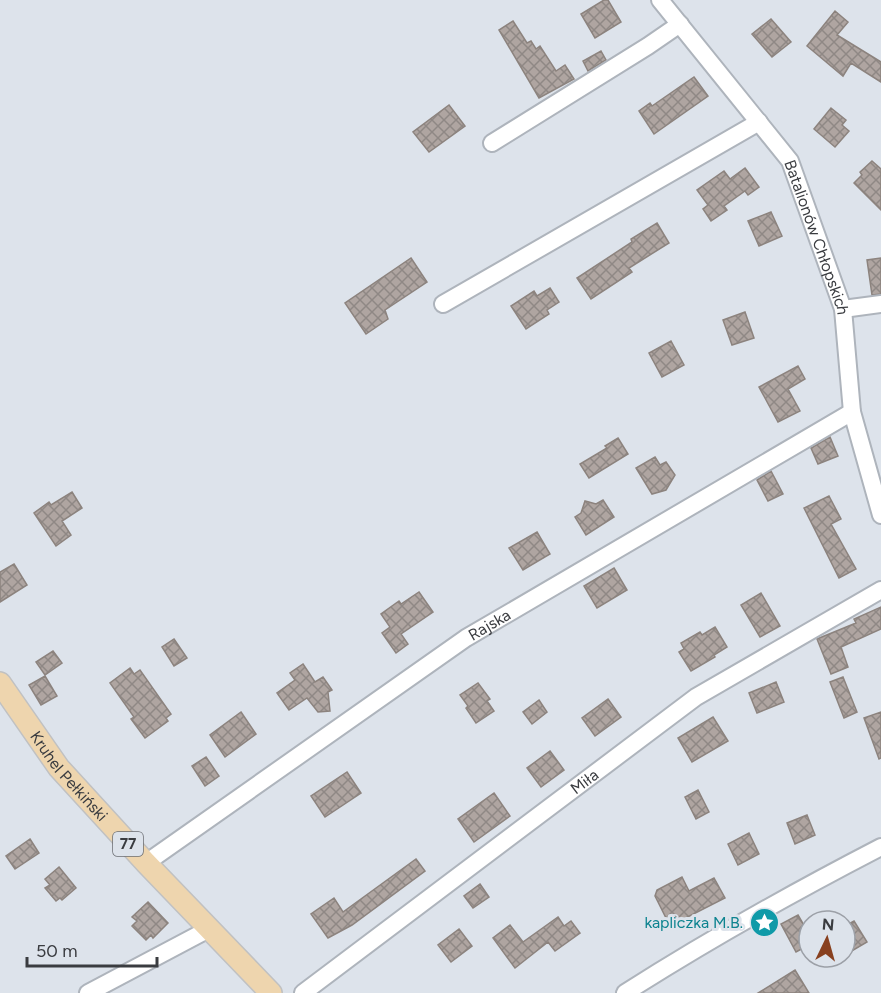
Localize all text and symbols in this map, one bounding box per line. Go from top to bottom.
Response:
street label: Batalionów Chłopskich [780,157,852,316]
street label: Rajska [465,605,514,645]
street label: Kruhel Pełkiński [26,728,112,825]
street label: Miła [567,765,602,798]
road number: 77 [113,832,143,856]
place icon: kapliczka M.B. [748,906,780,938]
north arrow [797,909,857,969]
place label: kapliczka M.B. [644,913,743,932]
text: N [821,915,835,935]
scale bar [27,930,158,968]
text: 50 m [36,940,78,962]

